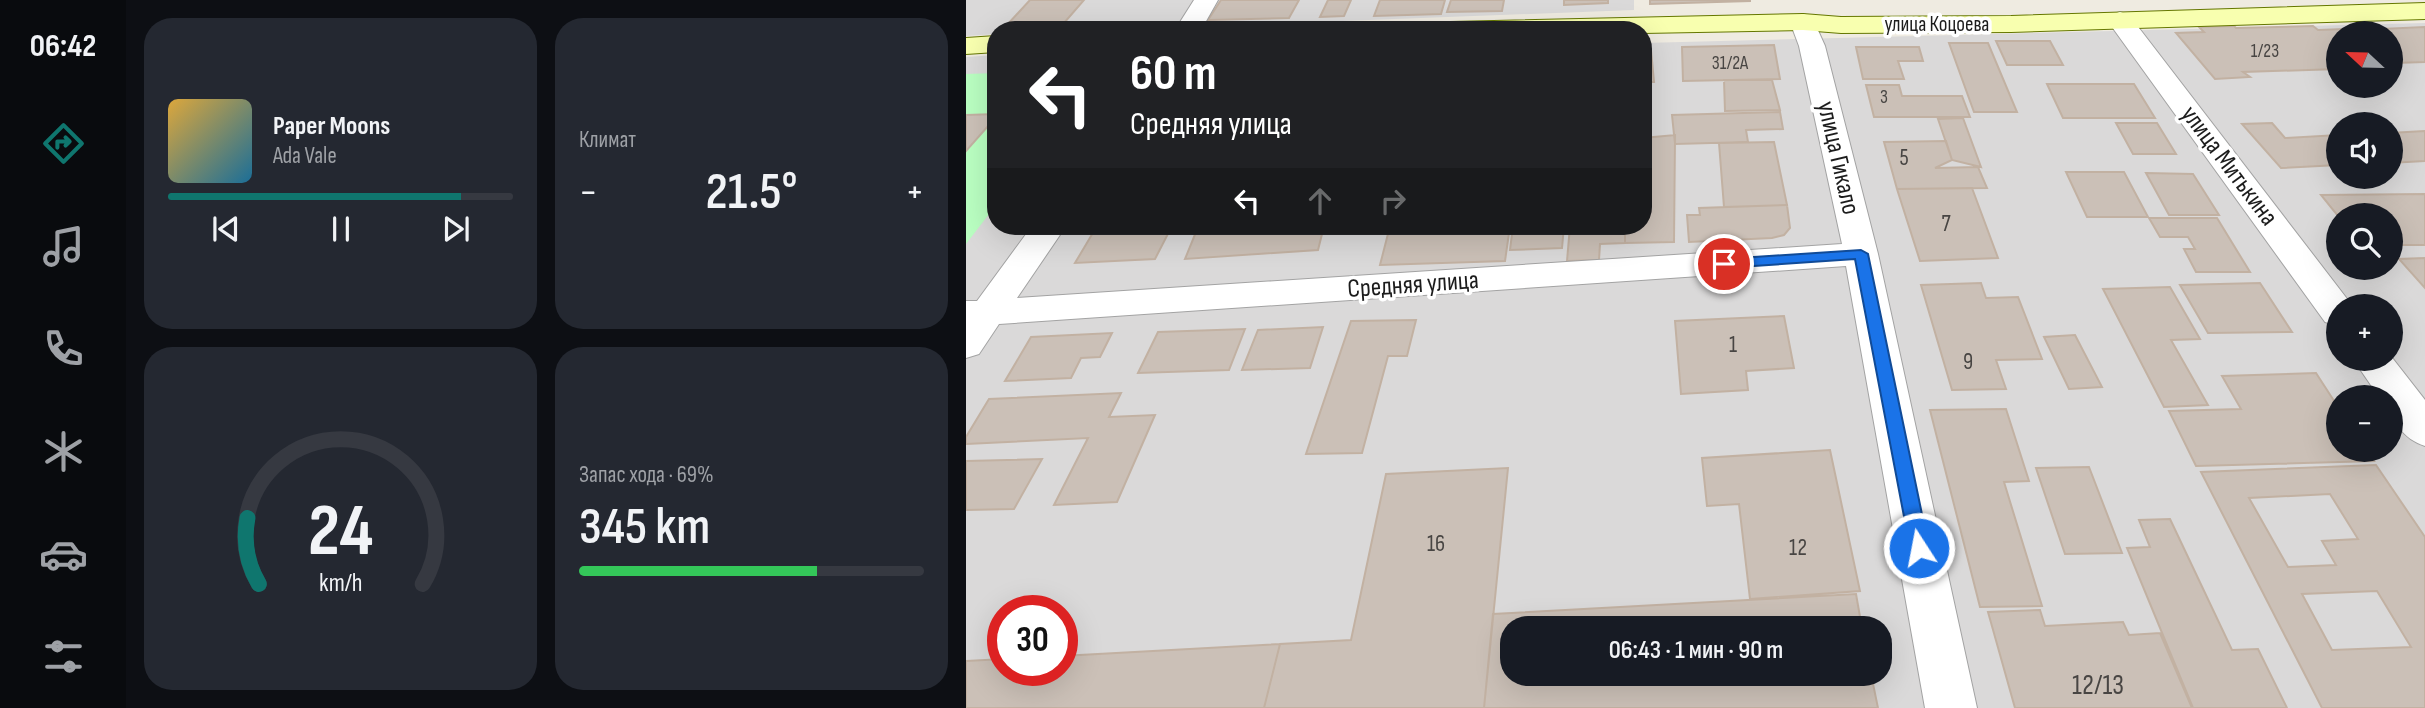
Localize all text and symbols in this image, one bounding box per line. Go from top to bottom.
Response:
street label: улица Коцоева [1885,12,1989,37]
north arrow [2326,21,2403,98]
map controls [2326,21,2403,462]
text: 06:42 [30,27,96,66]
house number: 1/23 [2251,40,2279,63]
text: 60 m [1130,45,1217,104]
icon: left [1015,49,1106,140]
house number: 31/2А [1712,52,1749,75]
house number: 3 [1880,86,1888,109]
street label: улица Гикало [1810,98,1866,218]
street label: улица Митькина [2174,100,2284,232]
text: Средняя улица [1130,105,1292,144]
text: Paper Moons [273,111,390,142]
button: sound [2326,112,2403,189]
icon: directions [39,119,88,168]
text: Климат [579,126,636,154]
text: Ada Vale [273,142,337,170]
house number: 5 [1899,144,1909,172]
text: 21.5° [706,161,797,224]
text: − [579,170,598,215]
text: + [905,170,924,215]
icon: left [1228,182,1266,220]
icon: ahead [1301,182,1339,220]
icon: right [1374,182,1412,220]
button: search [2326,203,2403,280]
icon: previous [207,210,245,248]
icon: pause [322,210,360,248]
icon: next [437,210,475,248]
house number: 7 [1941,210,1951,238]
icon: music [39,222,88,271]
pin [1694,234,1754,294]
icon: arrive [1705,245,1743,283]
street label: Средняя улица [1346,265,1480,305]
button: + [2326,294,2403,371]
icon: phone [39,324,88,373]
house number: 1 [1729,331,1737,359]
house number: 9 [1963,348,1973,376]
button: − [2326,385,2403,462]
icon: climate [39,427,88,476]
text: Запас хода · 69% [579,461,714,489]
text: 24 [308,489,373,577]
text: 345 km [579,496,710,559]
position arrow [1882,511,1956,585]
icon: car [39,530,88,579]
house number: 16 [1427,530,1445,558]
house number: 12 [1789,534,1807,562]
text: km/h [319,568,362,599]
speed limit sign: 30 [987,595,1078,686]
icon: filters [39,632,88,681]
text: 06:43 · 1 мин · 90 m [1609,635,1783,666]
house number: 12/13 [2072,669,2124,702]

